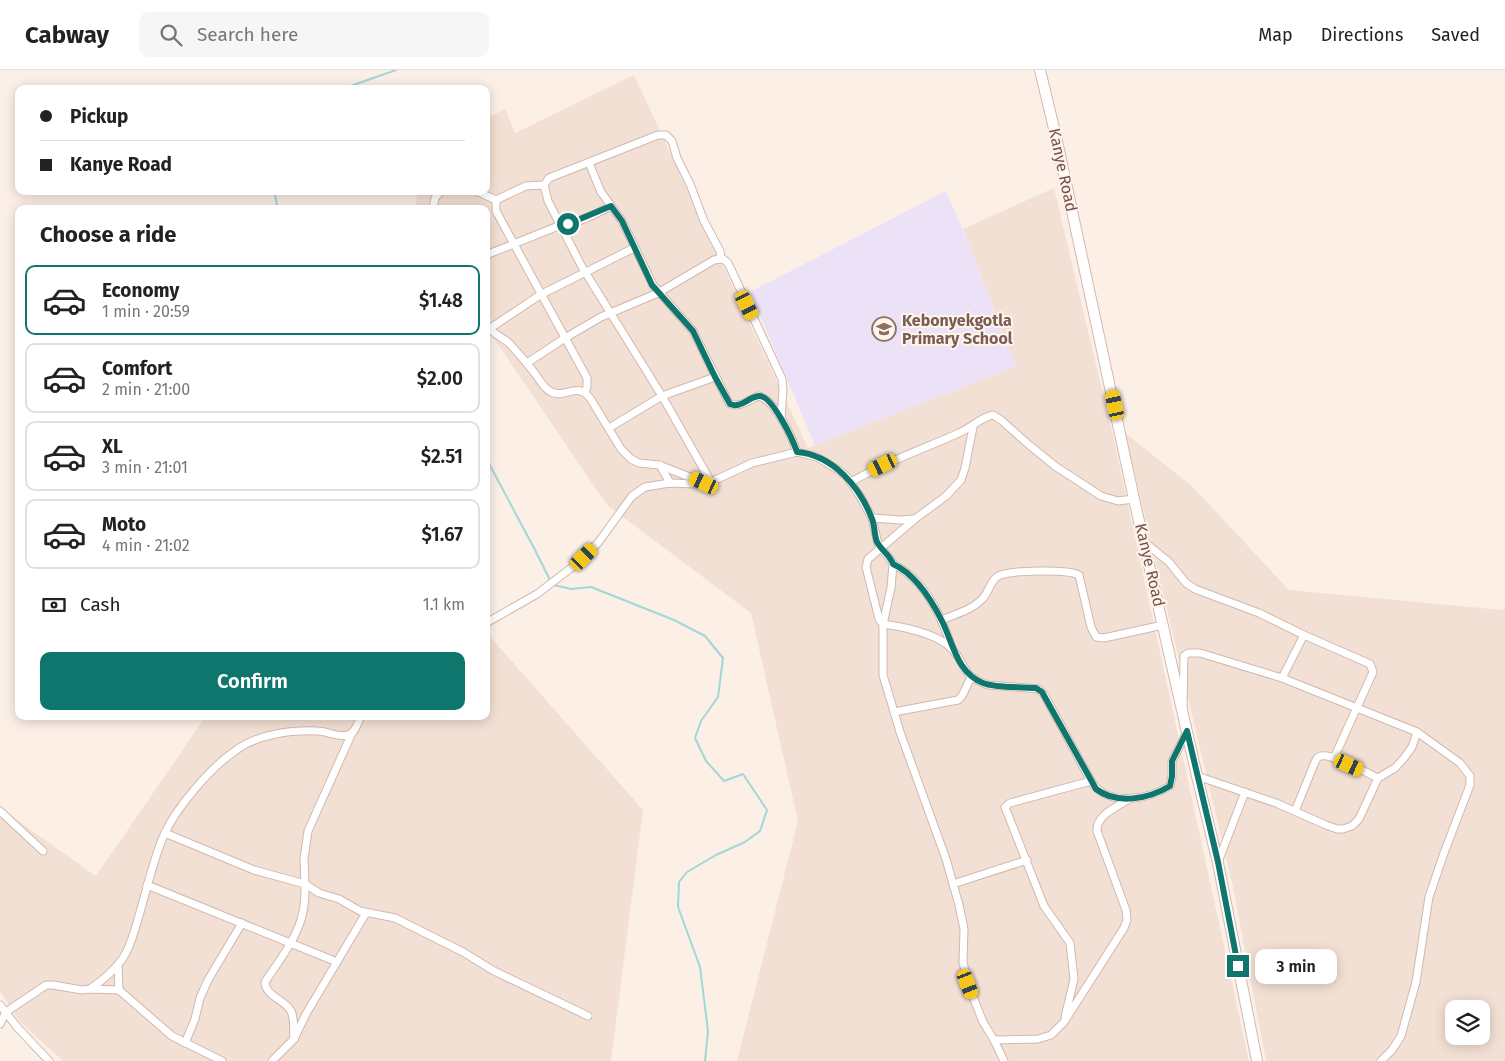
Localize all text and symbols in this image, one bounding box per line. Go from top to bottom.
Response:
search box [139,12,489,57]
text: Cabway [25,21,109,49]
icon: search [157,21,185,49]
text: Search here [197,23,298,46]
text: Map [1258,24,1293,46]
text: Directions [1321,24,1403,46]
text: Saved [1431,24,1480,46]
text: Pickup [70,105,128,128]
street label: Kanye Road [1045,126,1081,214]
text: Kanye Road [70,153,172,176]
route start [557,213,579,235]
text: Choose a ride [40,221,176,248]
icon: car [42,278,87,323]
text: Economy [102,279,179,302]
car [733,288,760,322]
text: $1.48 [419,289,463,312]
text: 1 min · 20:59 [102,302,190,321]
place label: Kebonyekgotla Primary School [902,311,1013,348]
school or university icon: Kebonyekgotla Primary School [871,316,897,342]
icon: car [42,356,87,401]
text: Comfort [102,357,172,380]
text: $2.00 [417,367,463,390]
text: 2 min · 21:00 [102,380,190,399]
car [1104,389,1125,421]
icon: car [42,434,87,479]
text: XL [102,435,123,458]
text: $2.51 [421,445,463,468]
car [866,452,899,478]
text: 3 min · 21:01 [102,458,188,477]
car [687,470,720,496]
icon: car [42,512,87,557]
text: Moto [102,513,146,536]
street label: Kanye Road [1131,521,1169,609]
text: $1.67 [421,523,463,546]
text: 4 min · 21:02 [102,536,190,555]
car [568,541,599,573]
icon: cash [40,591,68,619]
text: Cash [80,593,121,616]
text: 1.1 km [423,595,465,614]
button: Confirm [40,652,465,710]
car [1332,752,1365,778]
callout: 3 min [1256,948,1338,984]
route end [1227,955,1249,977]
text: 3 min [1276,957,1316,976]
car [955,967,980,1001]
map controls [1445,1000,1490,1045]
button: layers [1445,1000,1490,1045]

